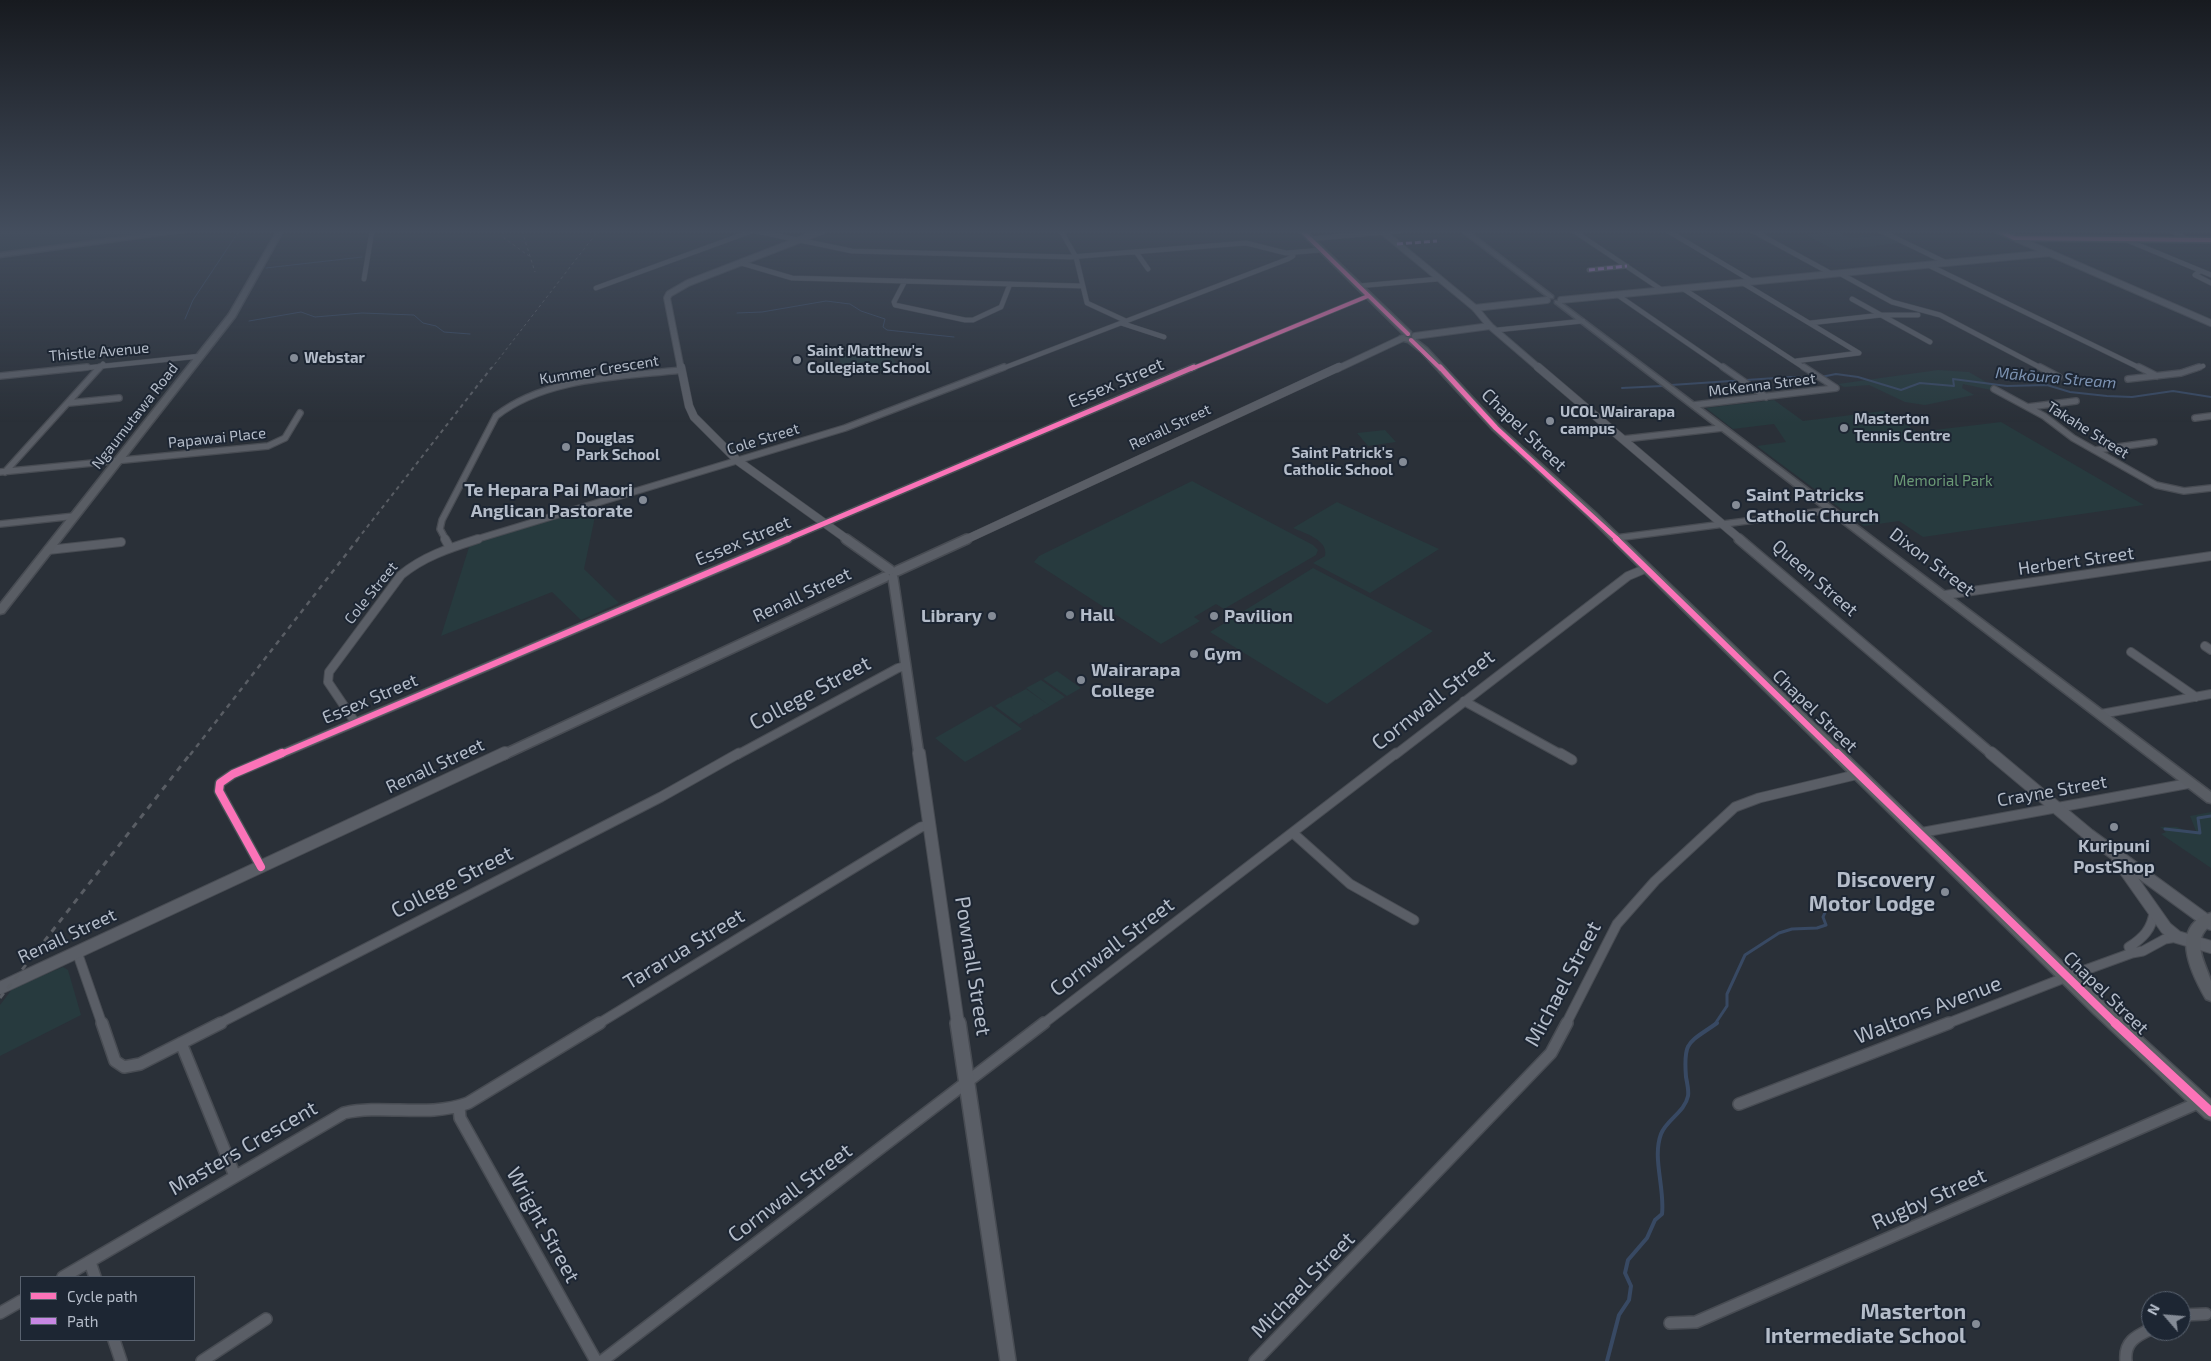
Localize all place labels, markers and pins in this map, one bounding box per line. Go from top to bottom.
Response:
place label: Saint Matthew's Collegiate School [807,342,930,377]
place label: Webstar [304,349,365,367]
marker: Webstar [288,352,300,364]
marker: Saint Matthew's Collegiate School [791,354,803,366]
place label: UCOL Wairarapa campus [1560,403,1675,438]
place label: Masterton Tennis Centre [1854,410,1951,445]
marker: UCOL Wairarapa campus [1544,415,1556,427]
marker: Masterton Tennis Centre [1838,422,1850,434]
place label: Douglas Park School [576,429,660,464]
marker: Douglas Park School [560,441,572,453]
place label: Saint Patrick's Catholic School [1284,444,1393,479]
marker: Saint Patrick's Catholic School [1397,456,1409,468]
place label: Te Hepara Pai Maori Anglican Pastorate [464,479,633,522]
place label: Saint Patricks Catholic Church [1746,484,1879,526]
marker: Te Hepara Pai Maori Anglican Pastorate [637,494,649,506]
marker: Saint Patricks Catholic Church [1730,499,1742,511]
place label: Hall [1080,604,1115,626]
place label: Library [921,605,982,627]
place label: Pavilion [1224,605,1293,627]
marker: Hall [1064,609,1076,621]
marker: Library [986,610,998,622]
marker: Pavilion [1208,610,1220,622]
place label: Gym [1204,643,1242,665]
marker: Gym [1188,648,1200,660]
place label: Wairarapa College [1091,659,1180,702]
marker: Wairarapa College [1075,674,1087,686]
marker: Kuripuni PostShop [2108,821,2120,833]
place label: Kuripuni PostShop [2073,835,2155,878]
place label: Discovery Motor Lodge [1809,867,1935,917]
marker: Discovery Motor Lodge [1939,886,1951,898]
place label: Masterton Intermediate School [1765,1299,1966,1349]
marker: Masterton Intermediate School [1970,1318,1982,1330]

